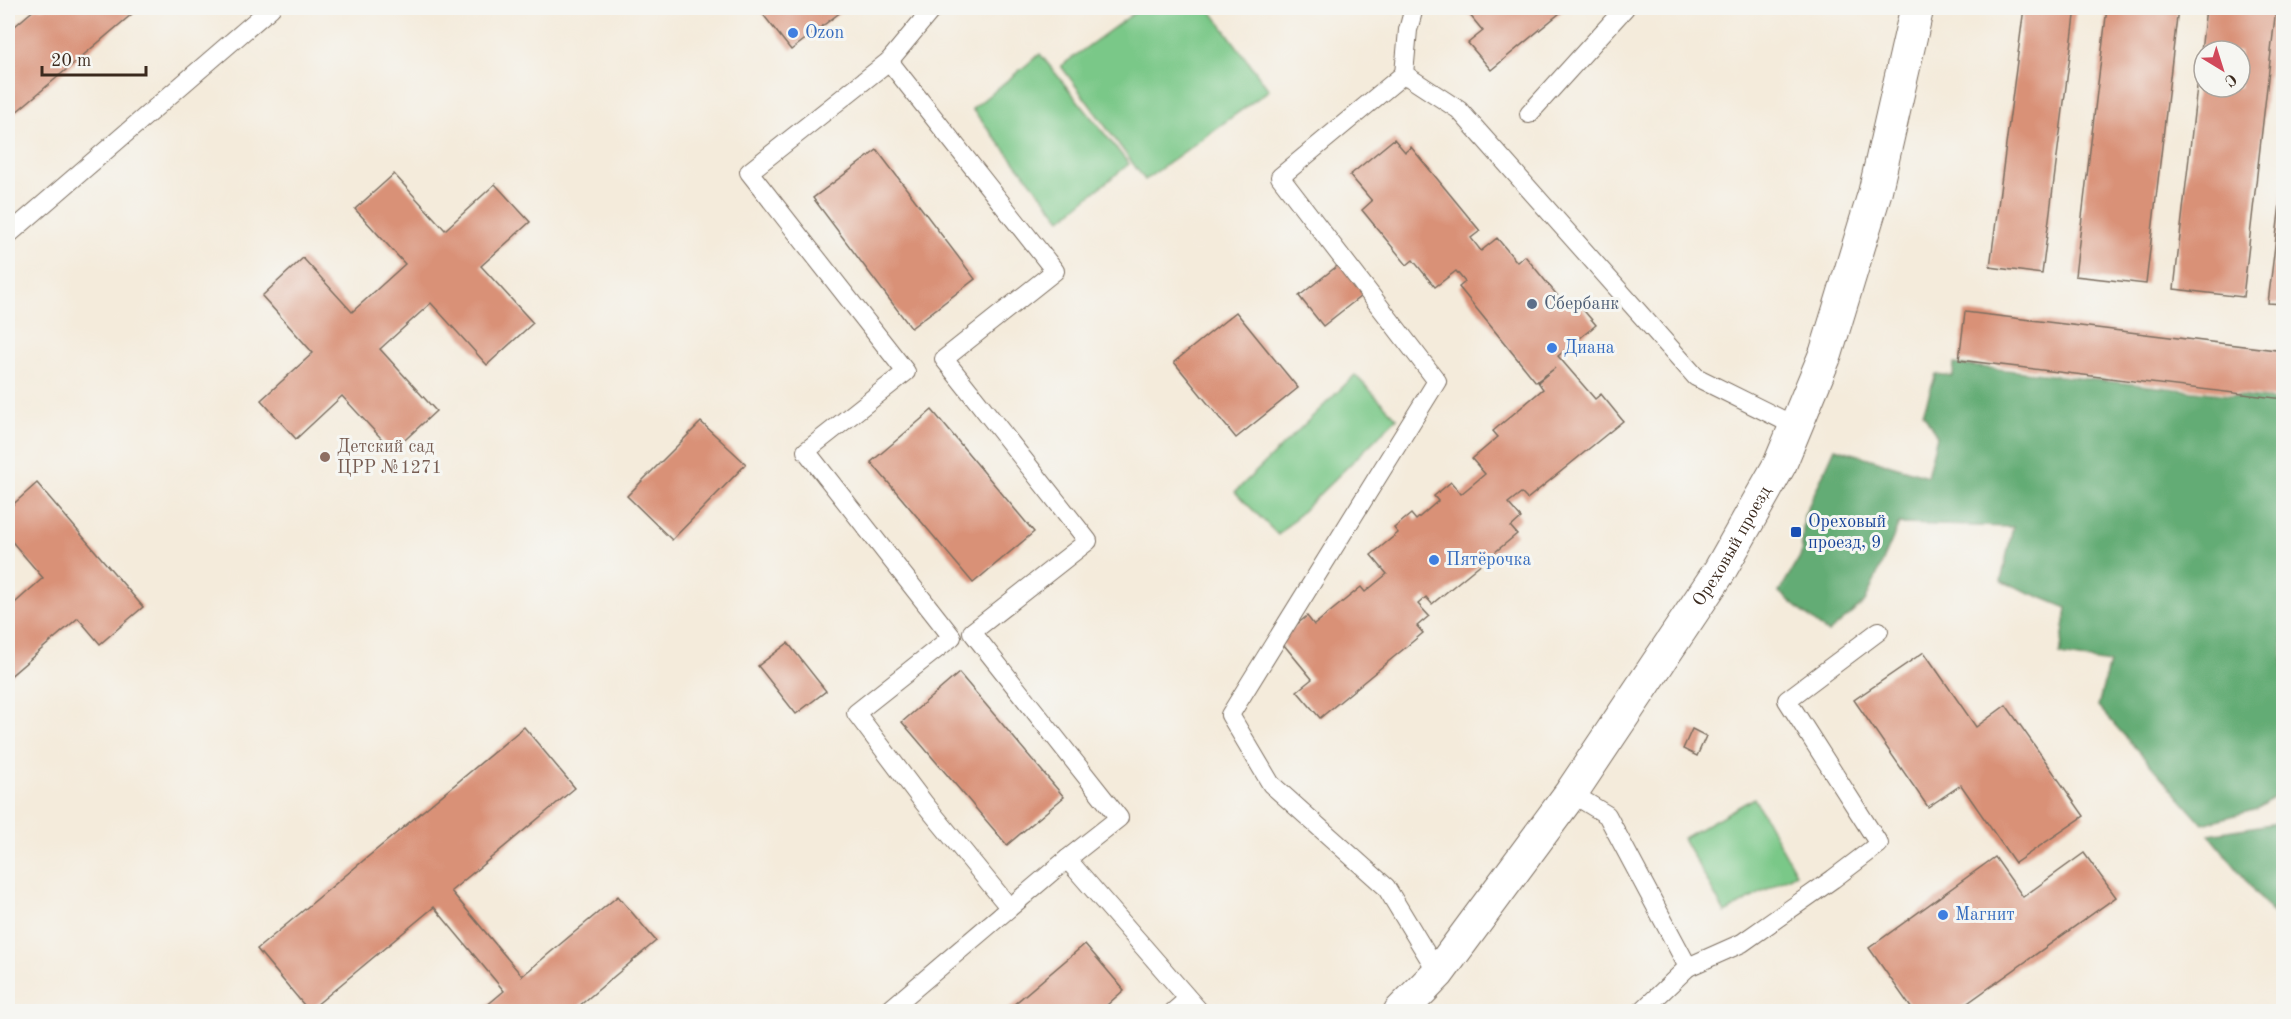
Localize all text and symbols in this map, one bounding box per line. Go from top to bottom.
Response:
place label: Ozon [805,24,844,42]
marker: Ozon [786,26,800,40]
scale bar [42,39,146,77]
north arrow [2192,39,2252,99]
text: 20 m [51,52,91,70]
text: С [2221,70,2239,89]
place label: Сбербанк [1544,295,1619,313]
marker: Сбербанк [1525,297,1539,311]
place label: Диана [1564,339,1615,357]
marker: Диана [1545,341,1559,355]
place label: Детский сад ЦРР №1271 [337,438,442,477]
marker: Детский сад ЦРР №1271 [318,450,332,464]
street label: Ореховый проезд [1690,483,1775,610]
place label: Ореховый проезд, 9 [1808,513,1886,552]
marker: Ореховый проезд, 9 [1789,525,1803,539]
place label: Пятёрочка [1446,551,1532,569]
marker: Пятёрочка [1427,553,1441,567]
place label: Магнит [1955,906,2015,924]
marker: Магнит [1936,908,1950,922]

